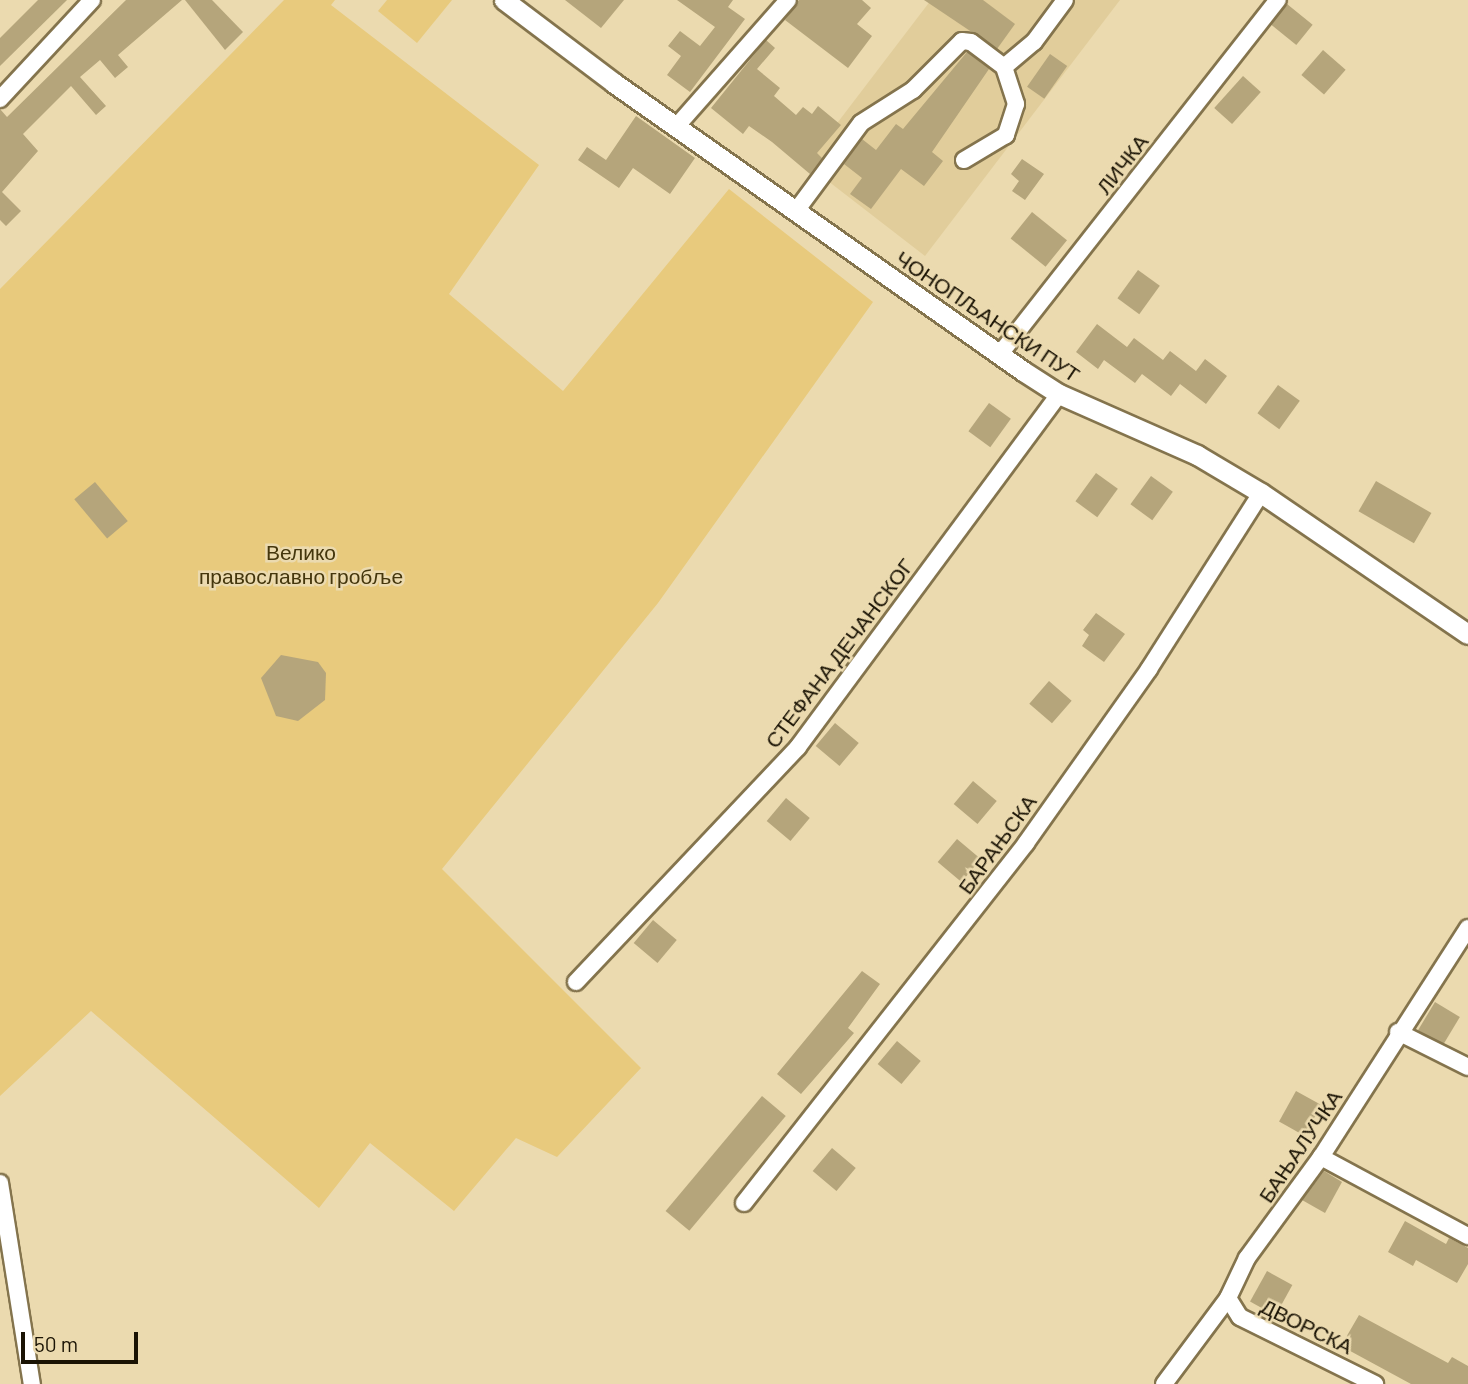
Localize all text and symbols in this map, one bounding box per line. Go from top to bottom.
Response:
street label: ЛИЧКА [1091,129,1153,199]
street label: ЧОНОПЉАНСКИ ПУТ [891,245,1085,387]
park label: Велико православно гробље [199,539,403,589]
street label: СТЕФАНА ДЕЧАНСКОГ [760,553,918,753]
street label: БАРАЊСКА [953,789,1041,899]
street label: БАЊАЛУЧКА [1253,1085,1347,1207]
street label: ДВОРСКА [1257,1293,1357,1359]
scale bar [24,1318,142,1362]
text: 50 m [34,1331,78,1356]

